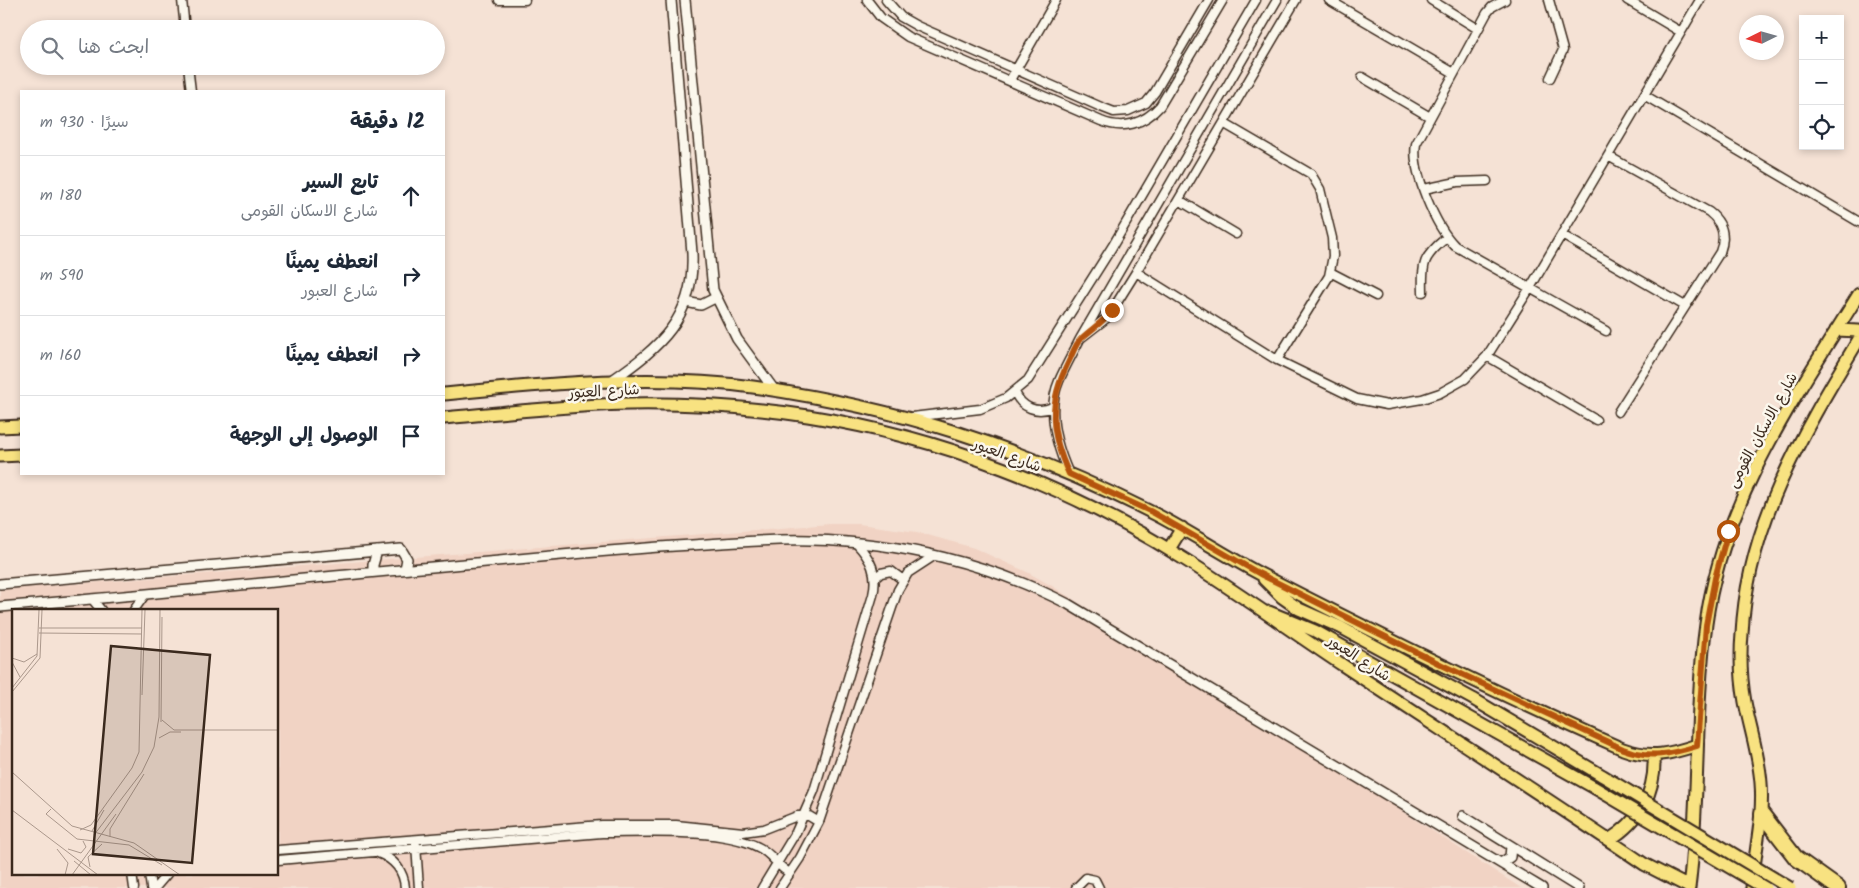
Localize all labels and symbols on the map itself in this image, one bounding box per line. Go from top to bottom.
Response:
north arrow [1739,15,1784,60]
route end [1101,299,1124,322]
street label: شارع الاسكان القومى [1721,368,1805,493]
street label: شارع العبور [567,378,640,406]
street label: شارع العبور [968,432,1044,479]
route start [1717,520,1740,543]
inset map [12,609,279,876]
street label: شارع العبور [1321,629,1395,688]

